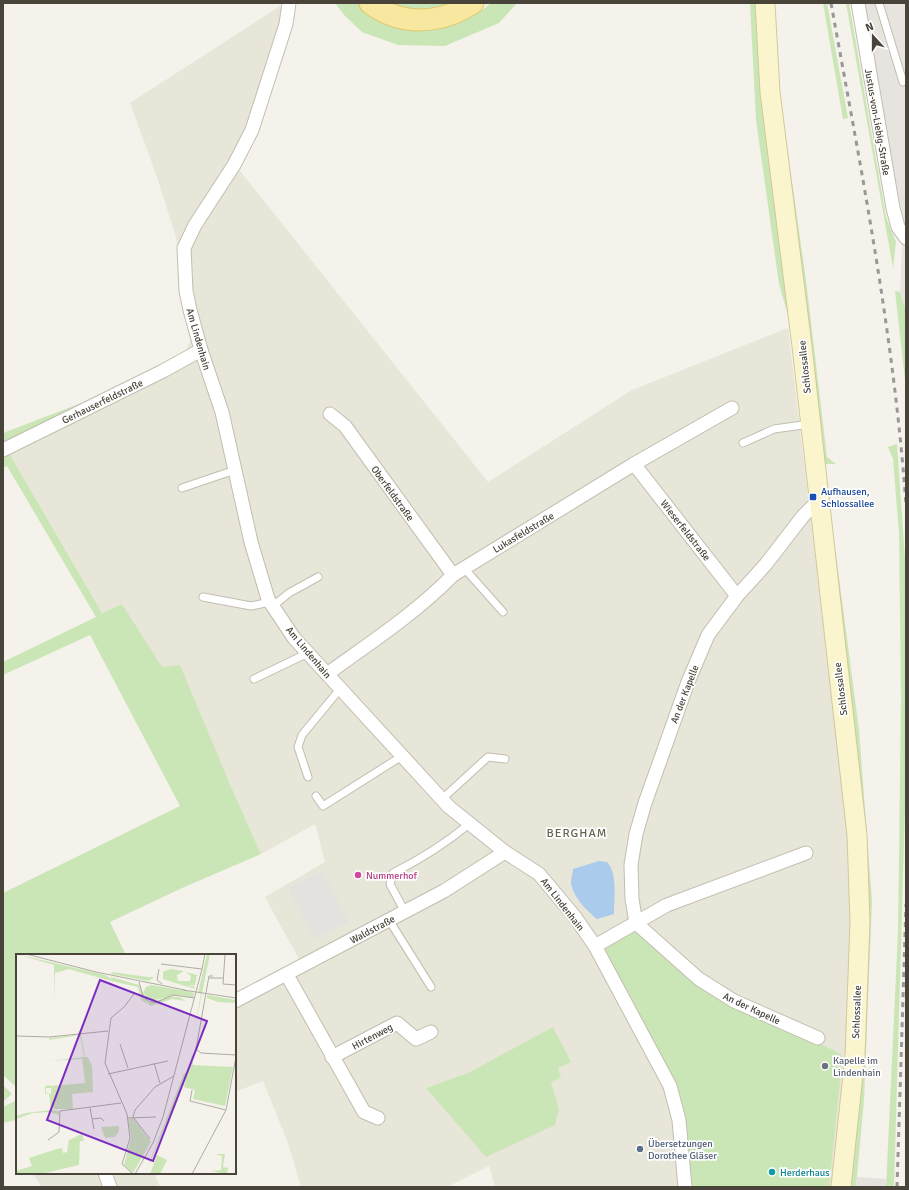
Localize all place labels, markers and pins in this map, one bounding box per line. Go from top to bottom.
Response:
place label: Aufhausen, Schlossallee [821,486,874,510]
marker: Aufhausen, Schlossallee [808,492,818,502]
marker: Nummerhof [353,870,363,880]
place label: Nummerhof [366,870,417,882]
place label: Kapelle im Lindenhain [833,1055,881,1079]
marker: Kapelle im Lindenhain [820,1061,830,1071]
place label: Übersetzungen Dorothee Gläser [648,1138,717,1162]
marker: Übersetzungen Dorothee Gläser [635,1144,645,1154]
marker: Herderhaus [767,1167,777,1177]
place label: Herderhaus [780,1167,830,1179]

